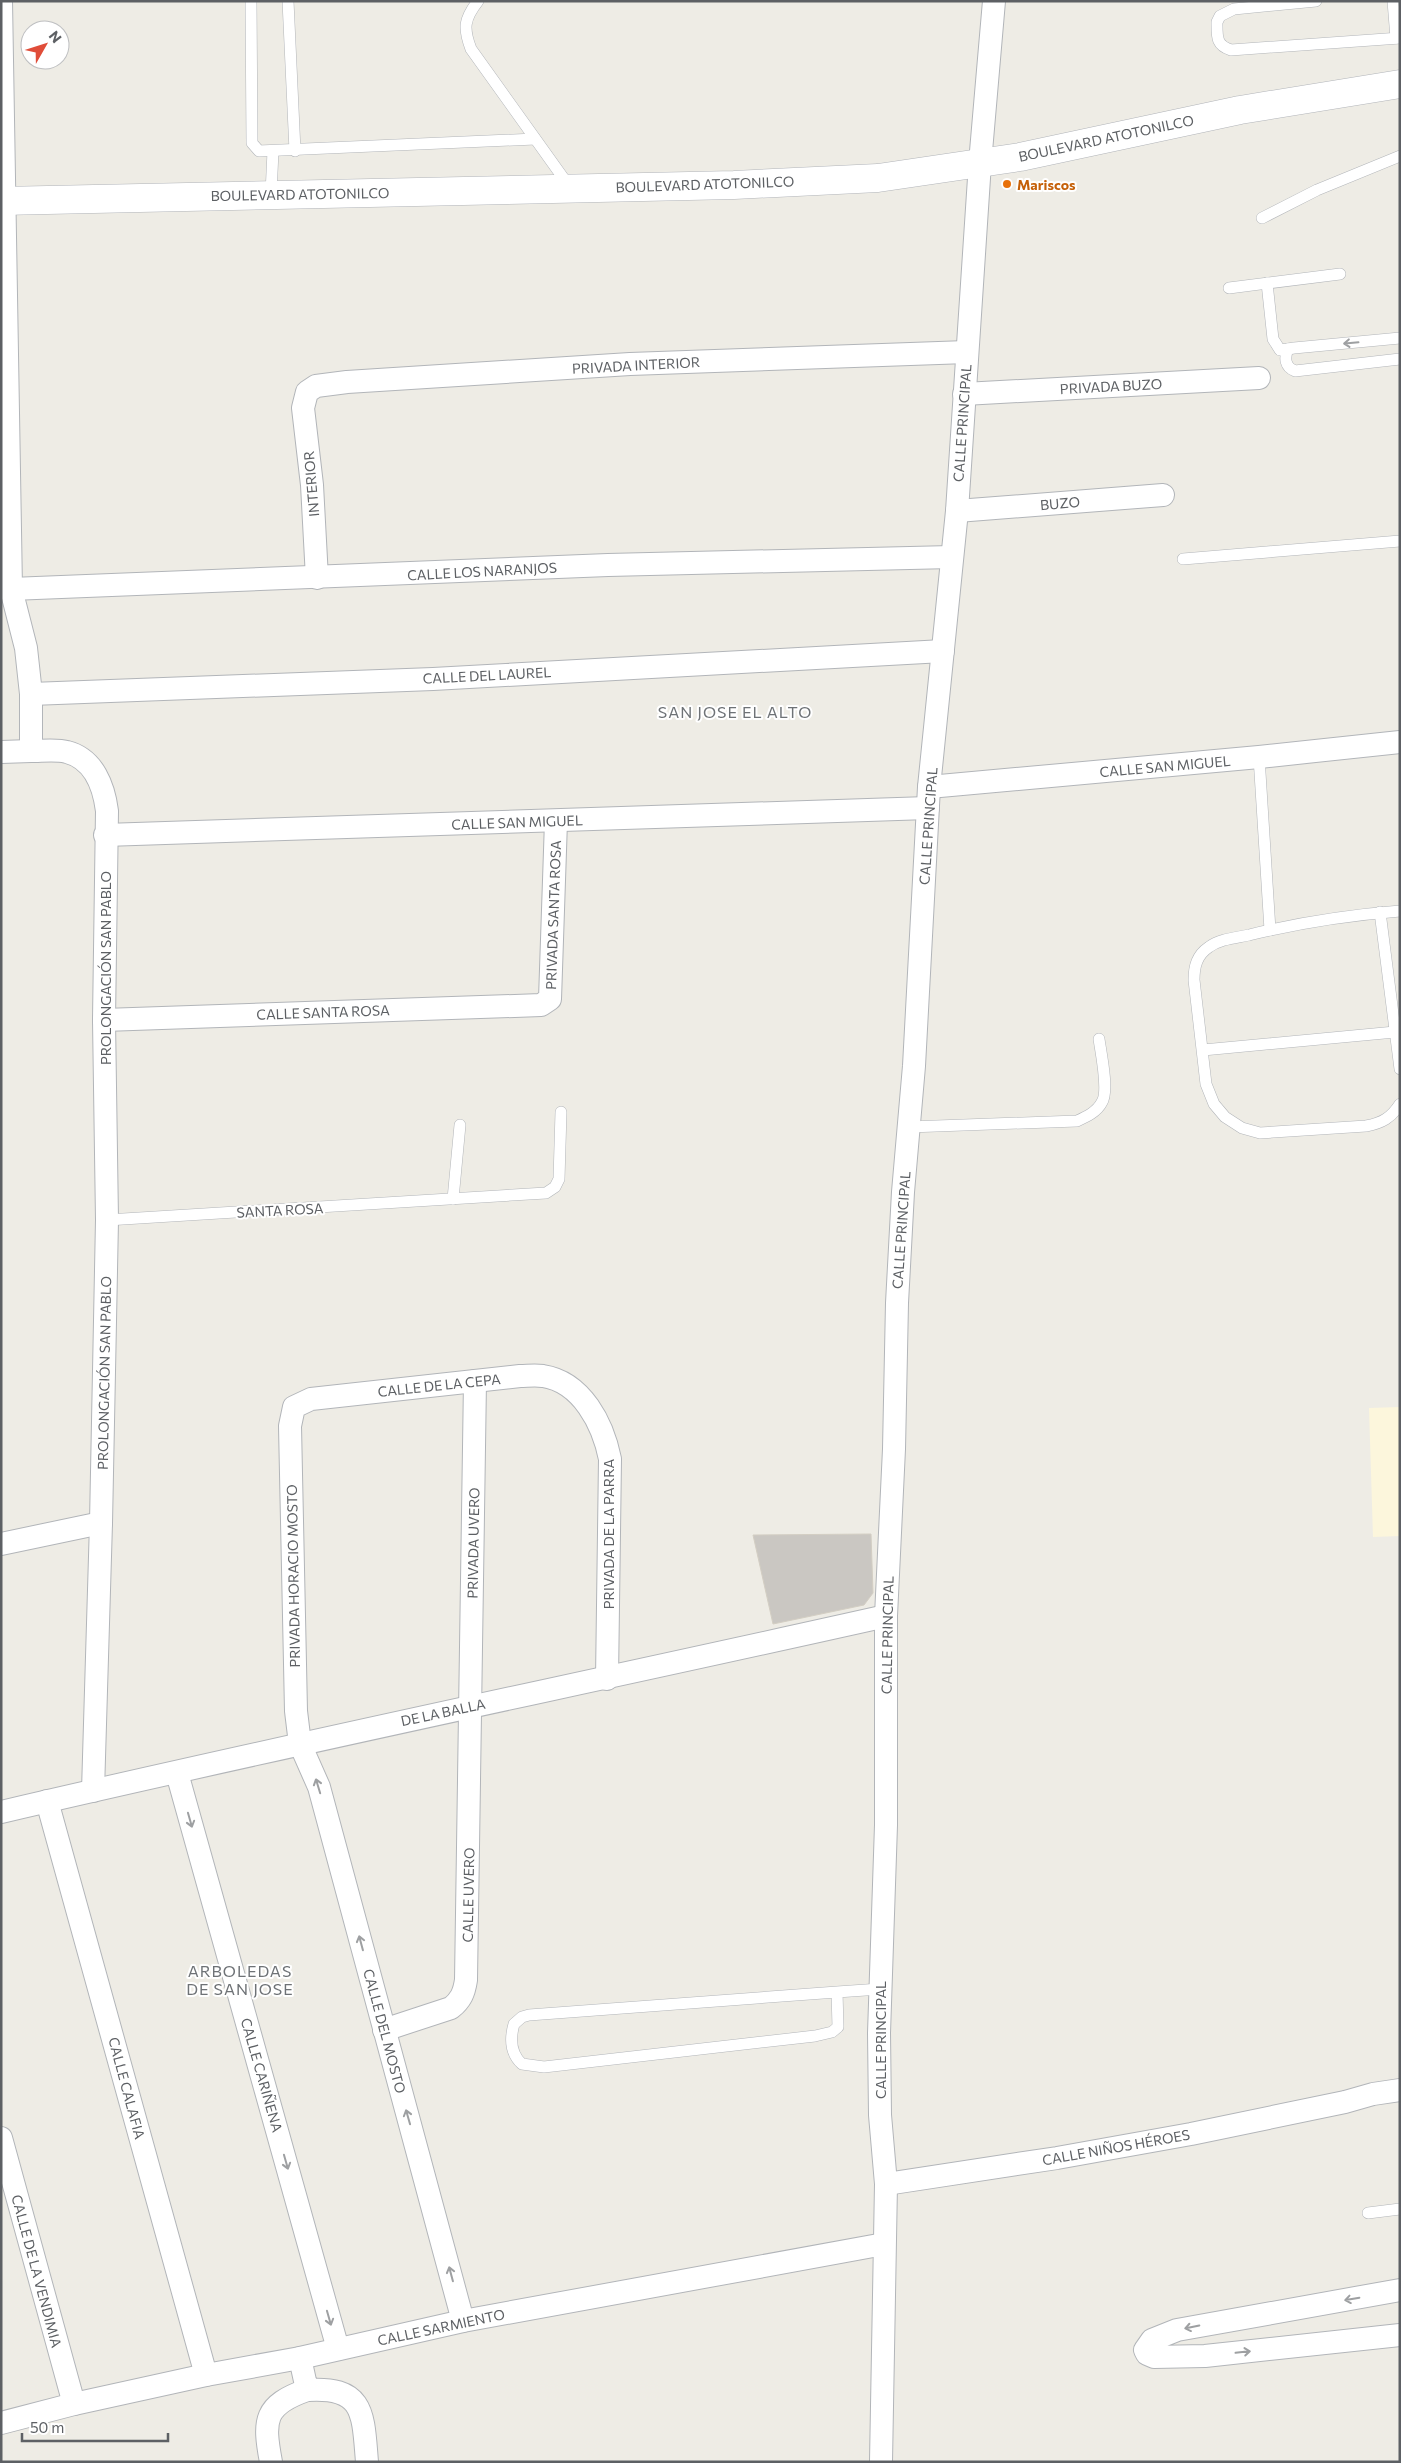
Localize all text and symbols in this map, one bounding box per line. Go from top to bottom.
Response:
north arrow [20,20,70,70]
text: N [46,27,65,46]
street label: BOULEVARD ATOTONILCO [1017,111,1195,165]
street label: BOULEVARD ATOTONILCO [615,172,795,196]
place label: Mariscos [1017,176,1076,193]
marker: Mariscos [1001,178,1013,190]
street label: BOULEVARD ATOTONILCO [210,184,390,204]
one-way arrow [1343,338,1359,347]
street label: PRIVADA INTERIOR [571,353,701,377]
street label: CALLE PRINCIPAL [949,363,975,483]
street label: PRIVADA BUZO [1059,375,1163,397]
street label: INTERIOR [300,450,322,518]
street label: BUZO [1039,493,1081,513]
street label: CALLE LOS NARANJOS [407,559,557,583]
street label: CALLE DEL LAUREL [422,663,552,687]
district label: SAN JOSE EL ALTO [658,702,812,721]
street label: CALLE SAN MIGUEL [1099,752,1231,780]
street label: CALLE PRINCIPAL [915,766,941,886]
street label: CALLE SAN MIGUEL [451,811,583,833]
street label: PRIVADA SANTA ROSA [542,840,564,990]
street label: PROLONGACIÓN SAN PABLO [97,871,114,1065]
street label: CALLE SANTA ROSA [256,1001,390,1023]
street label: CALLE PRINCIPAL [888,1170,914,1290]
street label: SANTA ROSA [236,1199,324,1221]
street label: PROLONGACIÓN SAN PABLO [94,1276,114,1470]
street label: CALLE DE LA CEPA [377,1370,502,1400]
street label: PRIVADA DE LA PARRA [600,1458,617,1609]
street label: PRIVADA HORACIO MOSTO [283,1484,303,1668]
street label: PRIVADA UVERO [464,1487,482,1599]
street label: CALLE PRINCIPAL [877,1576,897,1694]
street label: DE LA BALLA [399,1695,487,1729]
one-way arrow [313,1779,323,1795]
one-way arrow [186,1811,196,1827]
street label: CALLE UVERO [459,1847,477,1943]
one-way arrow [355,1936,365,1952]
district label: ARBOLEDAS DE SAN JOSE [186,1961,294,1998]
street label: CALLE DEL MOSTO [360,1967,410,2095]
street label: CALLE PRINCIPAL [872,1981,889,2099]
street label: CALLE CARIÑENA [238,2016,287,2134]
street label: CALLE CALAFIA [105,2035,149,2141]
one-way arrow [403,2109,413,2125]
street label: CALLE NIÑOS HÉROES [1041,2126,1191,2168]
one-way arrow [281,2153,291,2169]
street label: CALLE DE LA VENDIMIA [8,2193,66,2350]
one-way arrow [446,2266,455,2282]
one-way arrow [1344,2294,1360,2304]
street label: CALLE SARMIENTO [376,2305,506,2349]
one-way arrow [325,2310,335,2326]
one-way arrow [1184,2323,1200,2332]
one-way arrow [1234,2347,1250,2357]
scale bar [22,2410,169,2442]
text: 50 m [30,2418,64,2436]

